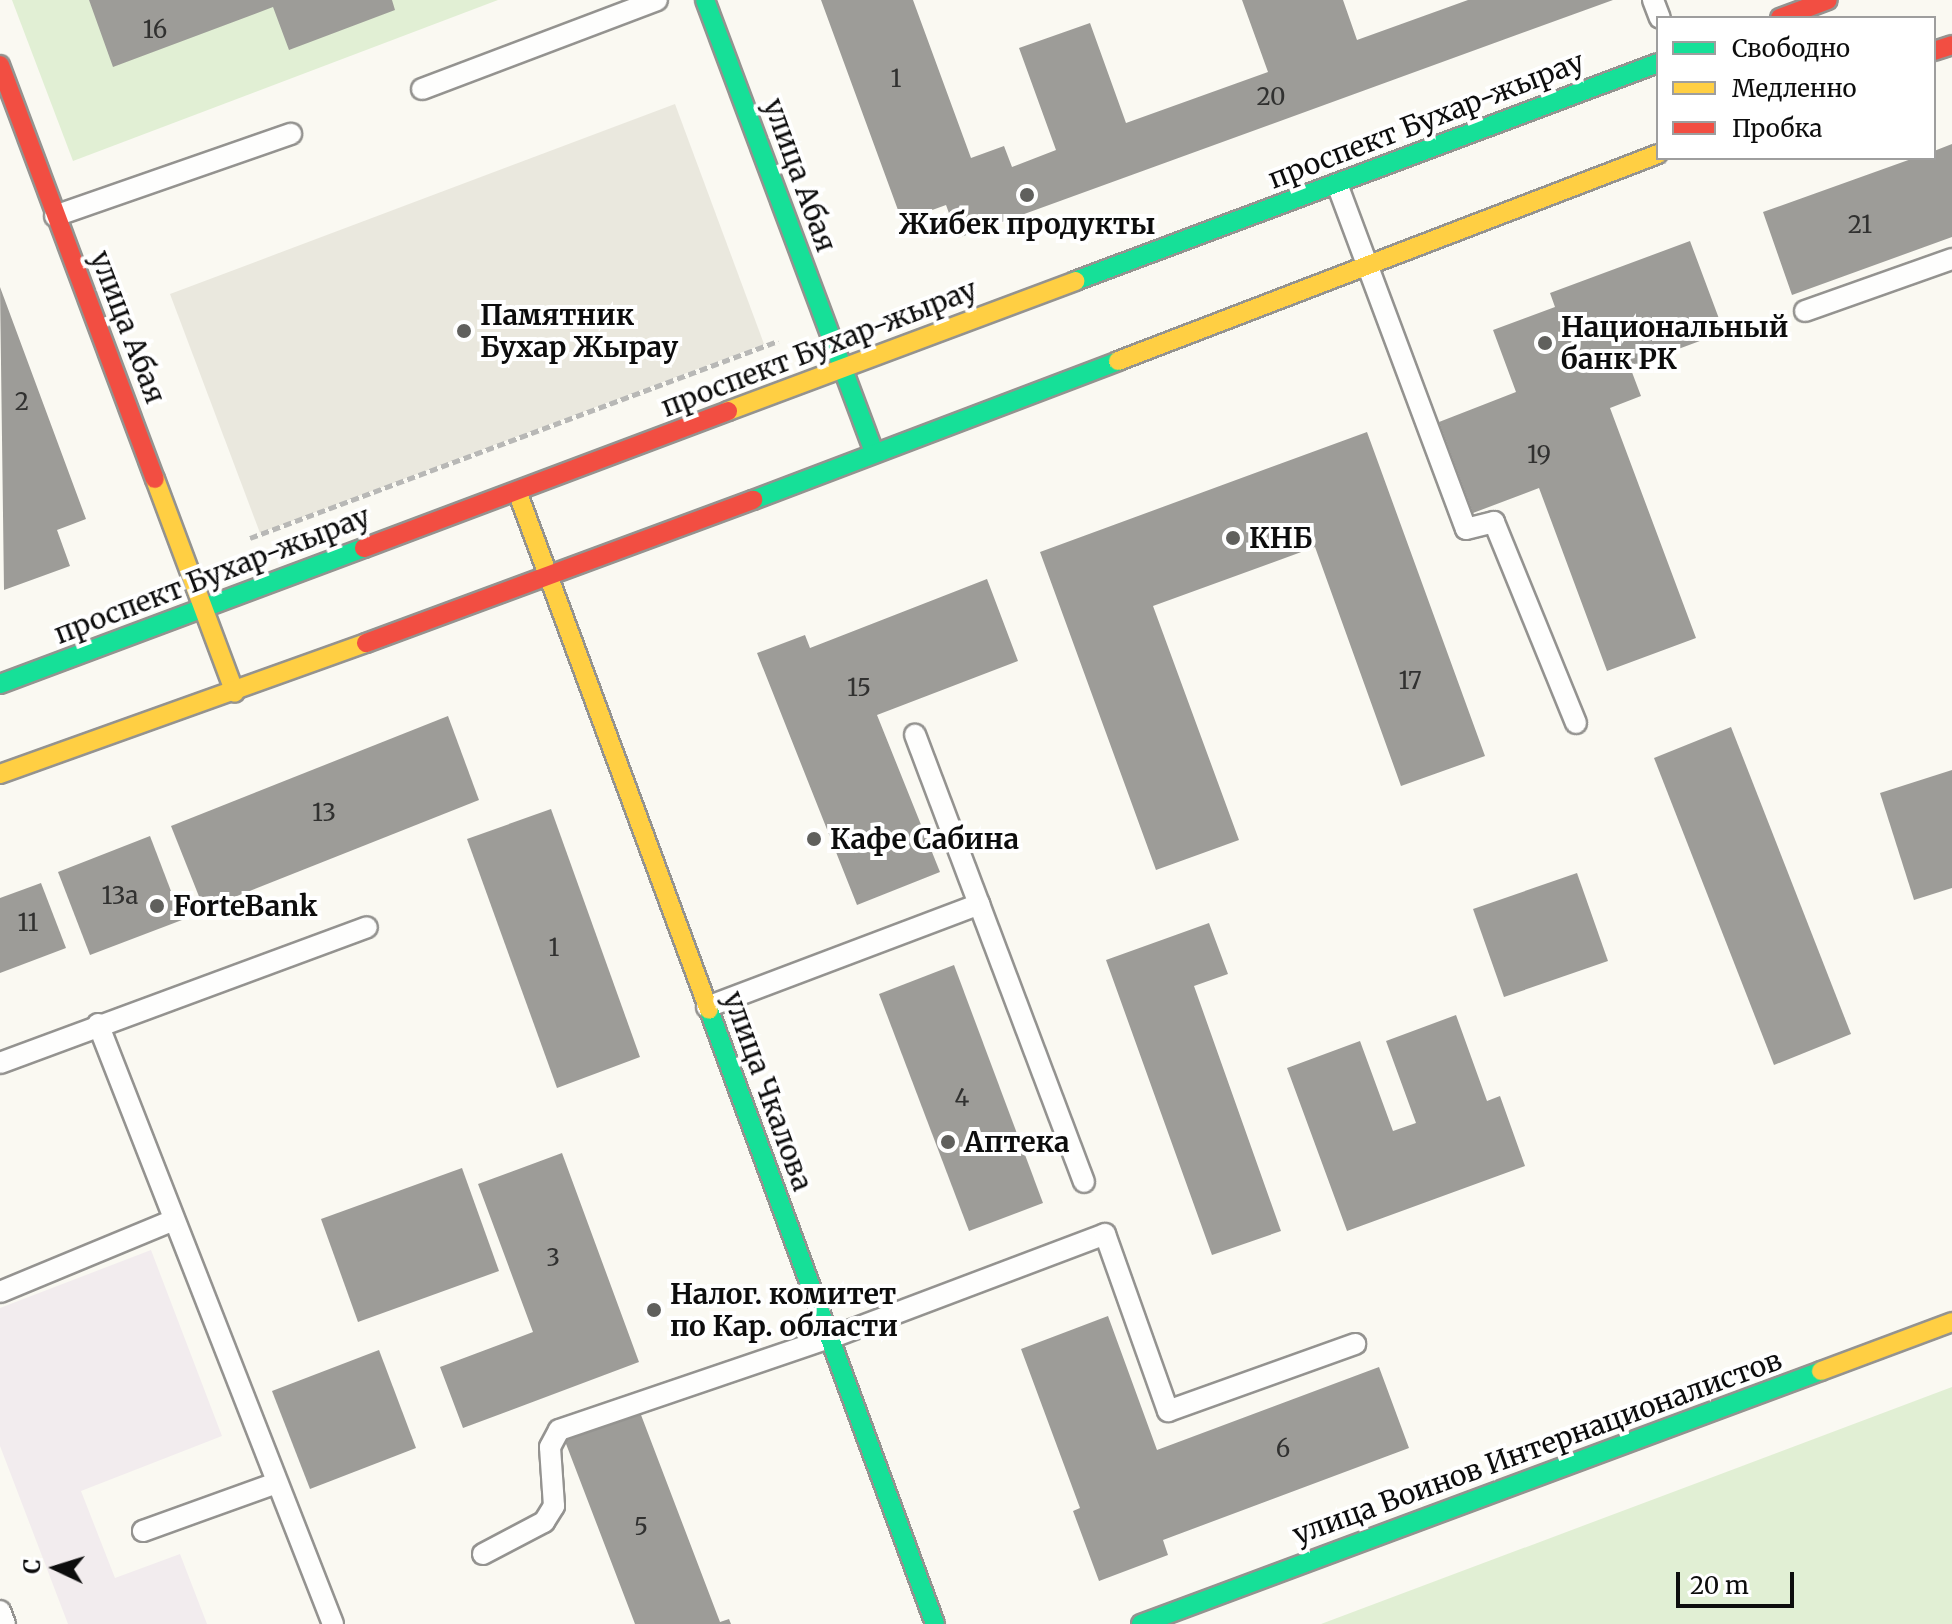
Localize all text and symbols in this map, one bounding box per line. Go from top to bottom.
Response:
house number: 16 [143,16,167,44]
legend [1656,16,1936,160]
text: Свободно [1732,33,1850,64]
street label: проспект Бухар-жырау [1263,44,1589,196]
house number: 1 [891,65,901,93]
text: Медленно [1732,73,1856,104]
house number: 20 [1256,83,1286,111]
street label: улица Абая [757,94,843,256]
text: Пробка [1732,113,1822,144]
marker: Жибек продукты [1018,186,1036,204]
place label: Жибек продукты [899,207,1155,241]
house number: 21 [1848,211,1872,239]
street label: улица Абая [84,246,172,408]
street label: проспект Бухар-жырау [656,272,982,424]
place label: Памятник Бухар Жырау [480,298,678,364]
place label: Национальный банк РК [1561,310,1788,376]
marker: Памятник Бухар Жырау [455,322,473,340]
marker: Национальный банк РК [1536,334,1554,352]
house number: 2 [15,388,29,416]
house number: 19 [1527,441,1551,469]
street label: проспект Бухар-жырау [49,499,375,651]
place label: КНБ [1249,521,1312,555]
marker: КНБ [1224,529,1242,547]
house number: 17 [1398,667,1422,695]
house number: 15 [847,674,871,702]
house number: 13 [312,799,336,827]
place label: Кафе Сабина [830,822,1019,856]
marker: Кафе Сабина [805,830,823,848]
house number: 13а [102,882,138,910]
place label: ForteBank [173,889,317,923]
marker: ForteBank [148,897,166,915]
house number: 11 [18,909,38,937]
house number: 1 [549,934,559,962]
street label: улица Чкалова [716,987,820,1195]
house number: 4 [955,1084,969,1112]
place label: Аптека [964,1125,1070,1159]
marker: Аптека [939,1133,957,1151]
house number: 3 [546,1244,560,1272]
place label: Налог. комитет по Кар. области [670,1277,898,1343]
marker: Налог. комитет по Кар. области [645,1301,663,1319]
street label: улица Воинов Интернационалистов [1288,1343,1786,1551]
house number: 6 [1276,1435,1290,1463]
house number: 5 [634,1513,648,1541]
north arrow [16,1528,96,1608]
scale bar [1680,1556,1798,1606]
text: С [18,1558,47,1575]
text: 20 m [1690,1570,1749,1601]

